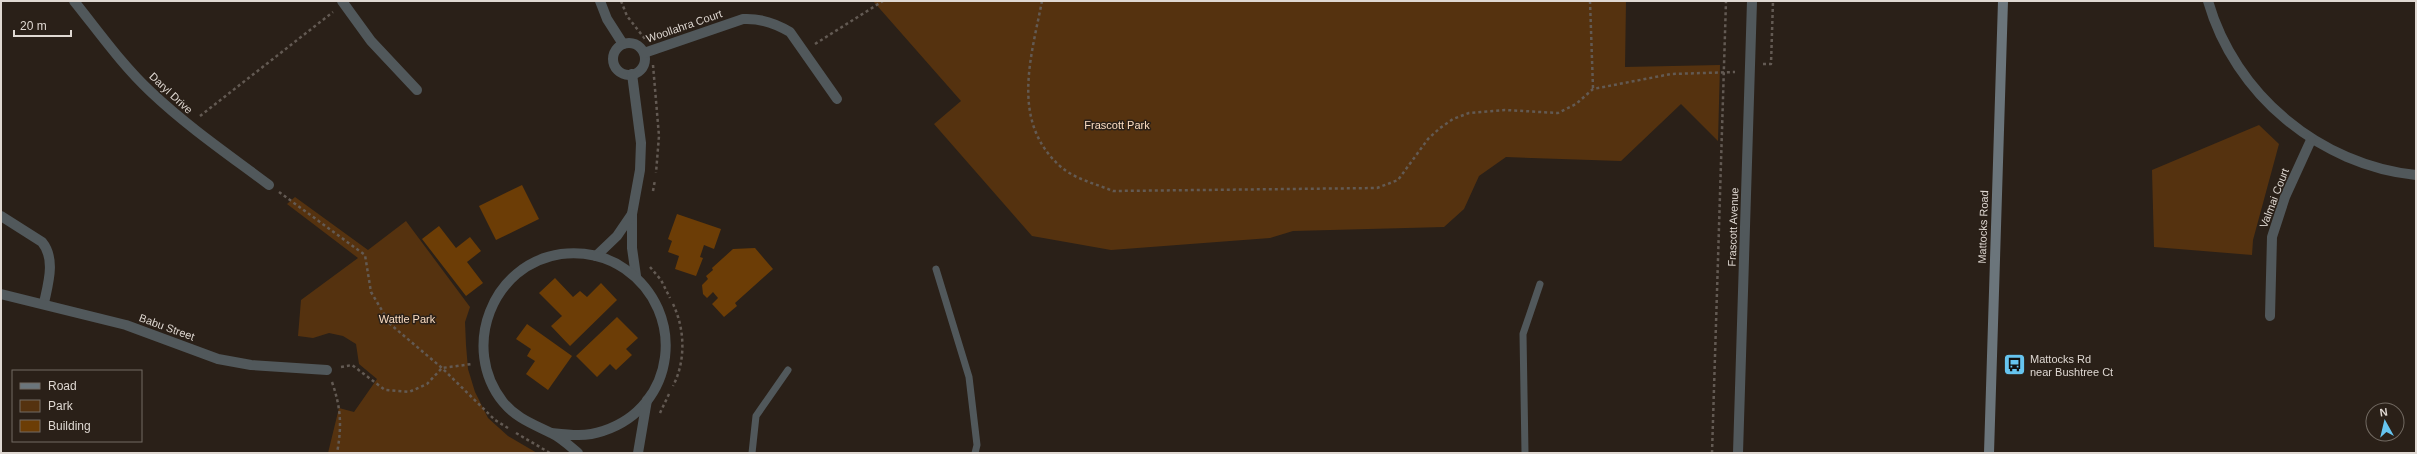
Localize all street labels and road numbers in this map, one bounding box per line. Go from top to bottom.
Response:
street label: Woollahra Court [645,7,723,45]
street label: Daryl Drive [147,70,195,116]
street label: Valmai Court [2257,167,2291,229]
street label: Frascott Avenue [1726,187,1740,267]
street label: Mattocks Road [1976,190,1990,264]
street label: Babu Street [138,311,196,343]

